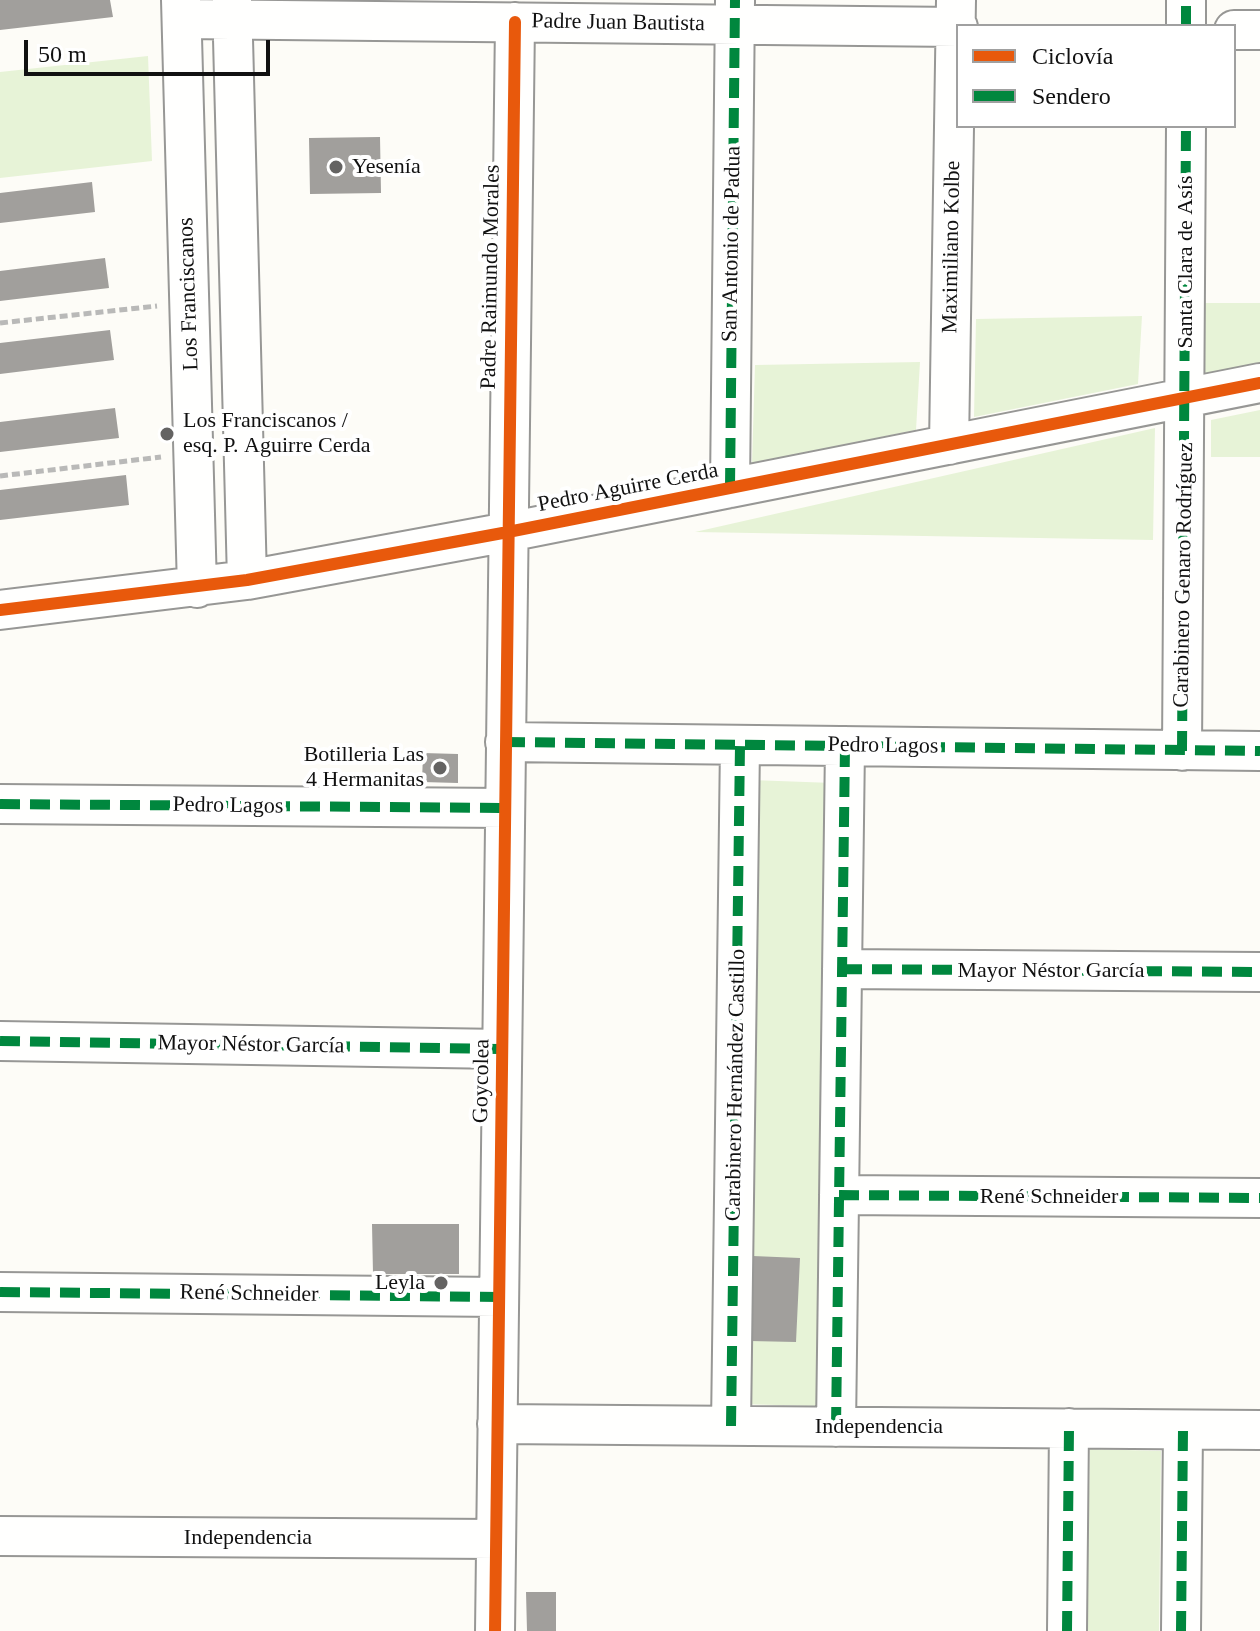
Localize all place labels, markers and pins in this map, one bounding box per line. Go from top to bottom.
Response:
place label: Yesenía [352,154,421,180]
marker: Yesenía [327,158,345,176]
place label: Los Franciscanos / esq. P. Aguirre Cerda [183,408,371,460]
marker: Los Franciscanos / esq. P. Aguirre Cerda [158,425,176,443]
place label: Botilleria Las 4 Hermanitas [304,742,424,794]
marker: Botilleria Las 4 Hermanitas [431,759,449,777]
place label: Leyla [375,1270,425,1296]
marker: Leyla [432,1274,450,1292]

